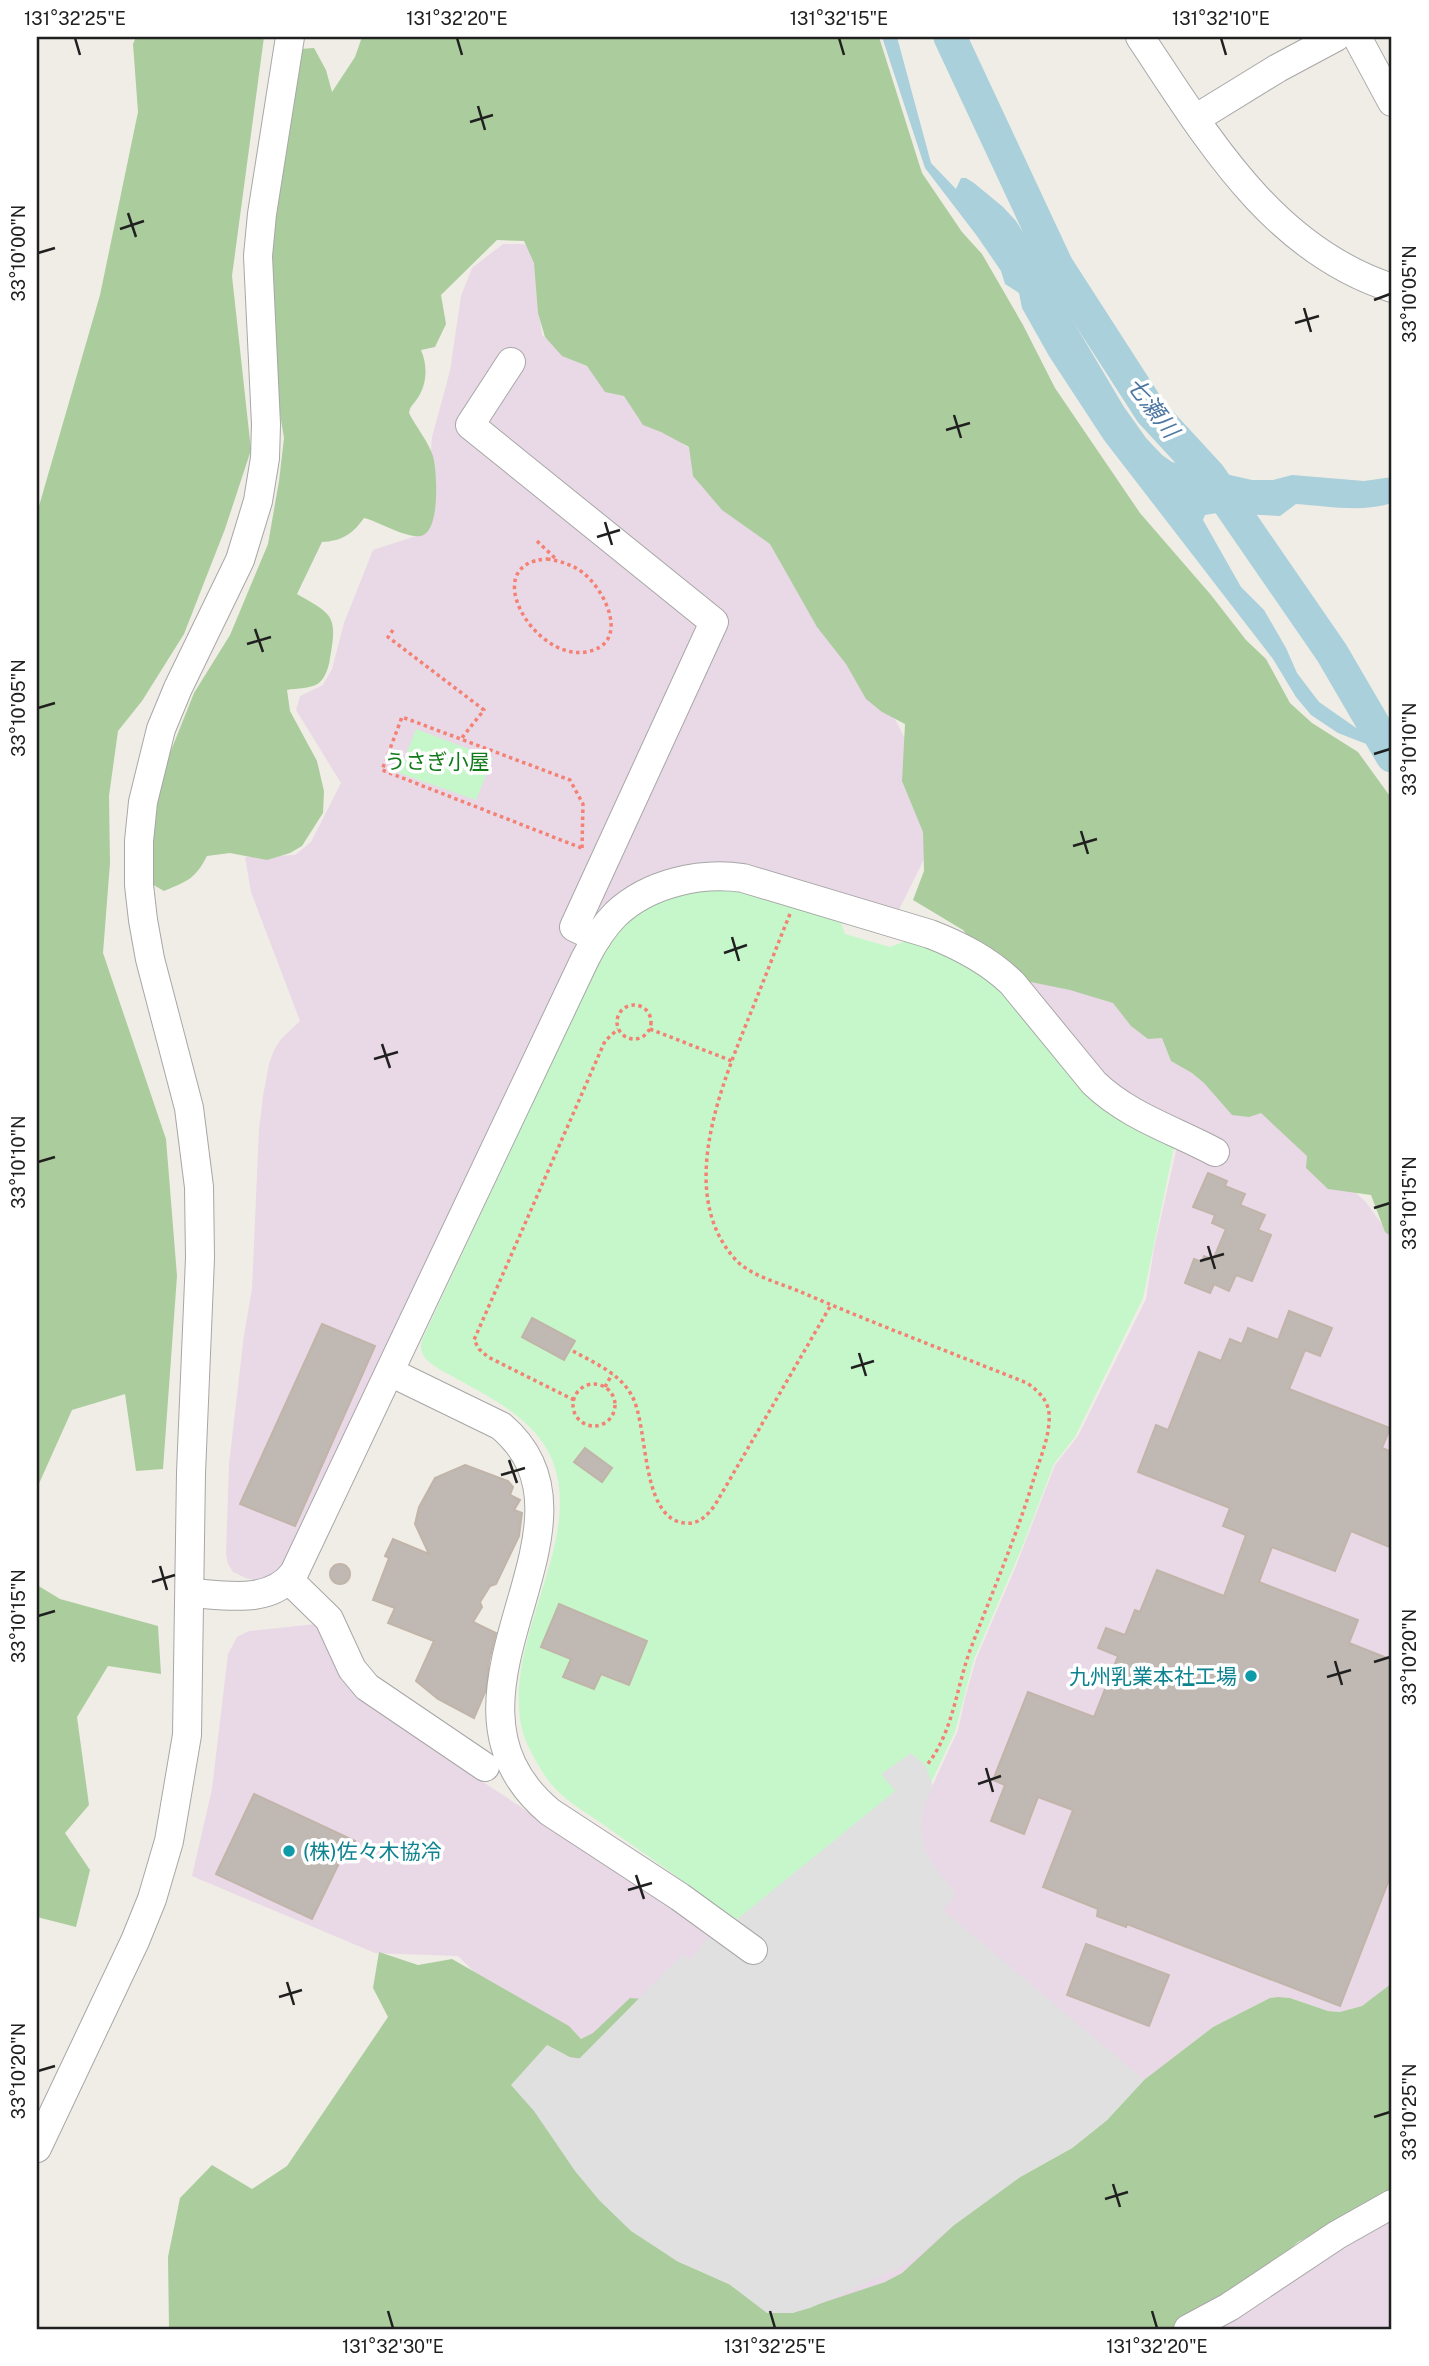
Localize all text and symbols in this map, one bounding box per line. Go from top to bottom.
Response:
text: 131°32'25"E [24,8,126,29]
text: 131°32'20"E [406,8,508,29]
text: 131°32'15"E [790,8,888,29]
text: 131°32'10"E [1172,8,1270,29]
text: 33°10'00"N [8,205,29,301]
text: 33°10'05"N [1399,245,1420,343]
water label: 七瀬川 [1121,371,1186,445]
text: 33°10'05"N [8,659,29,757]
text: 33°10'10"N [1399,702,1420,796]
park label: うさぎ小屋 [385,749,490,774]
text: 33°10'10"N [8,1115,29,1209]
text: 33°10'15"N [1399,1156,1420,1250]
text: 33°10'15"N [8,1569,29,1663]
text: 33°10'20"N [1399,1609,1420,1705]
place label: 九州乳業本社工場 [1069,1664,1237,1689]
marker: 九州乳業本社工場 [1243,1668,1259,1684]
place label: (株)佐々木協冷 [303,1839,442,1864]
marker: (株)佐々木協冷 [281,1843,297,1859]
text: 33°10'20"N [8,2023,29,2119]
text: 33°10'25"N [1399,2063,1420,2161]
text: 131°32'30"E [342,2336,444,2357]
text: 131°32'25"E [724,2336,826,2357]
text: 131°32'20"E [1106,2336,1208,2357]

